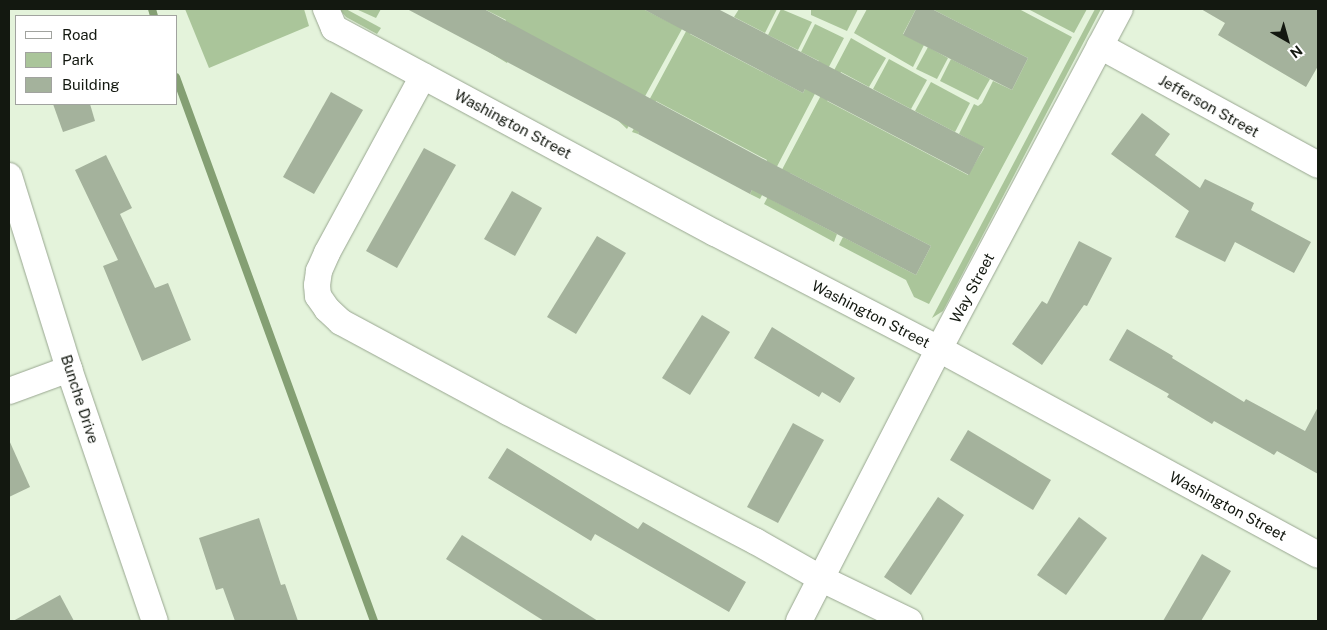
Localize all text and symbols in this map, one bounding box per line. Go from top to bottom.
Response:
legend [15,15,178,105]
north arrow [1262,15,1312,65]
text: Road [62,26,98,43]
text: N [1287,42,1305,61]
text: Park [62,51,94,68]
street label: Jefferson Street [1156,71,1262,141]
text: Building [62,76,120,93]
street label: Washington Street [451,85,575,163]
street label: Way Street [946,250,998,326]
street label: Washington Street [809,276,933,352]
street label: Bunche Drive [57,352,103,446]
street label: Washington Street [1166,467,1290,545]

